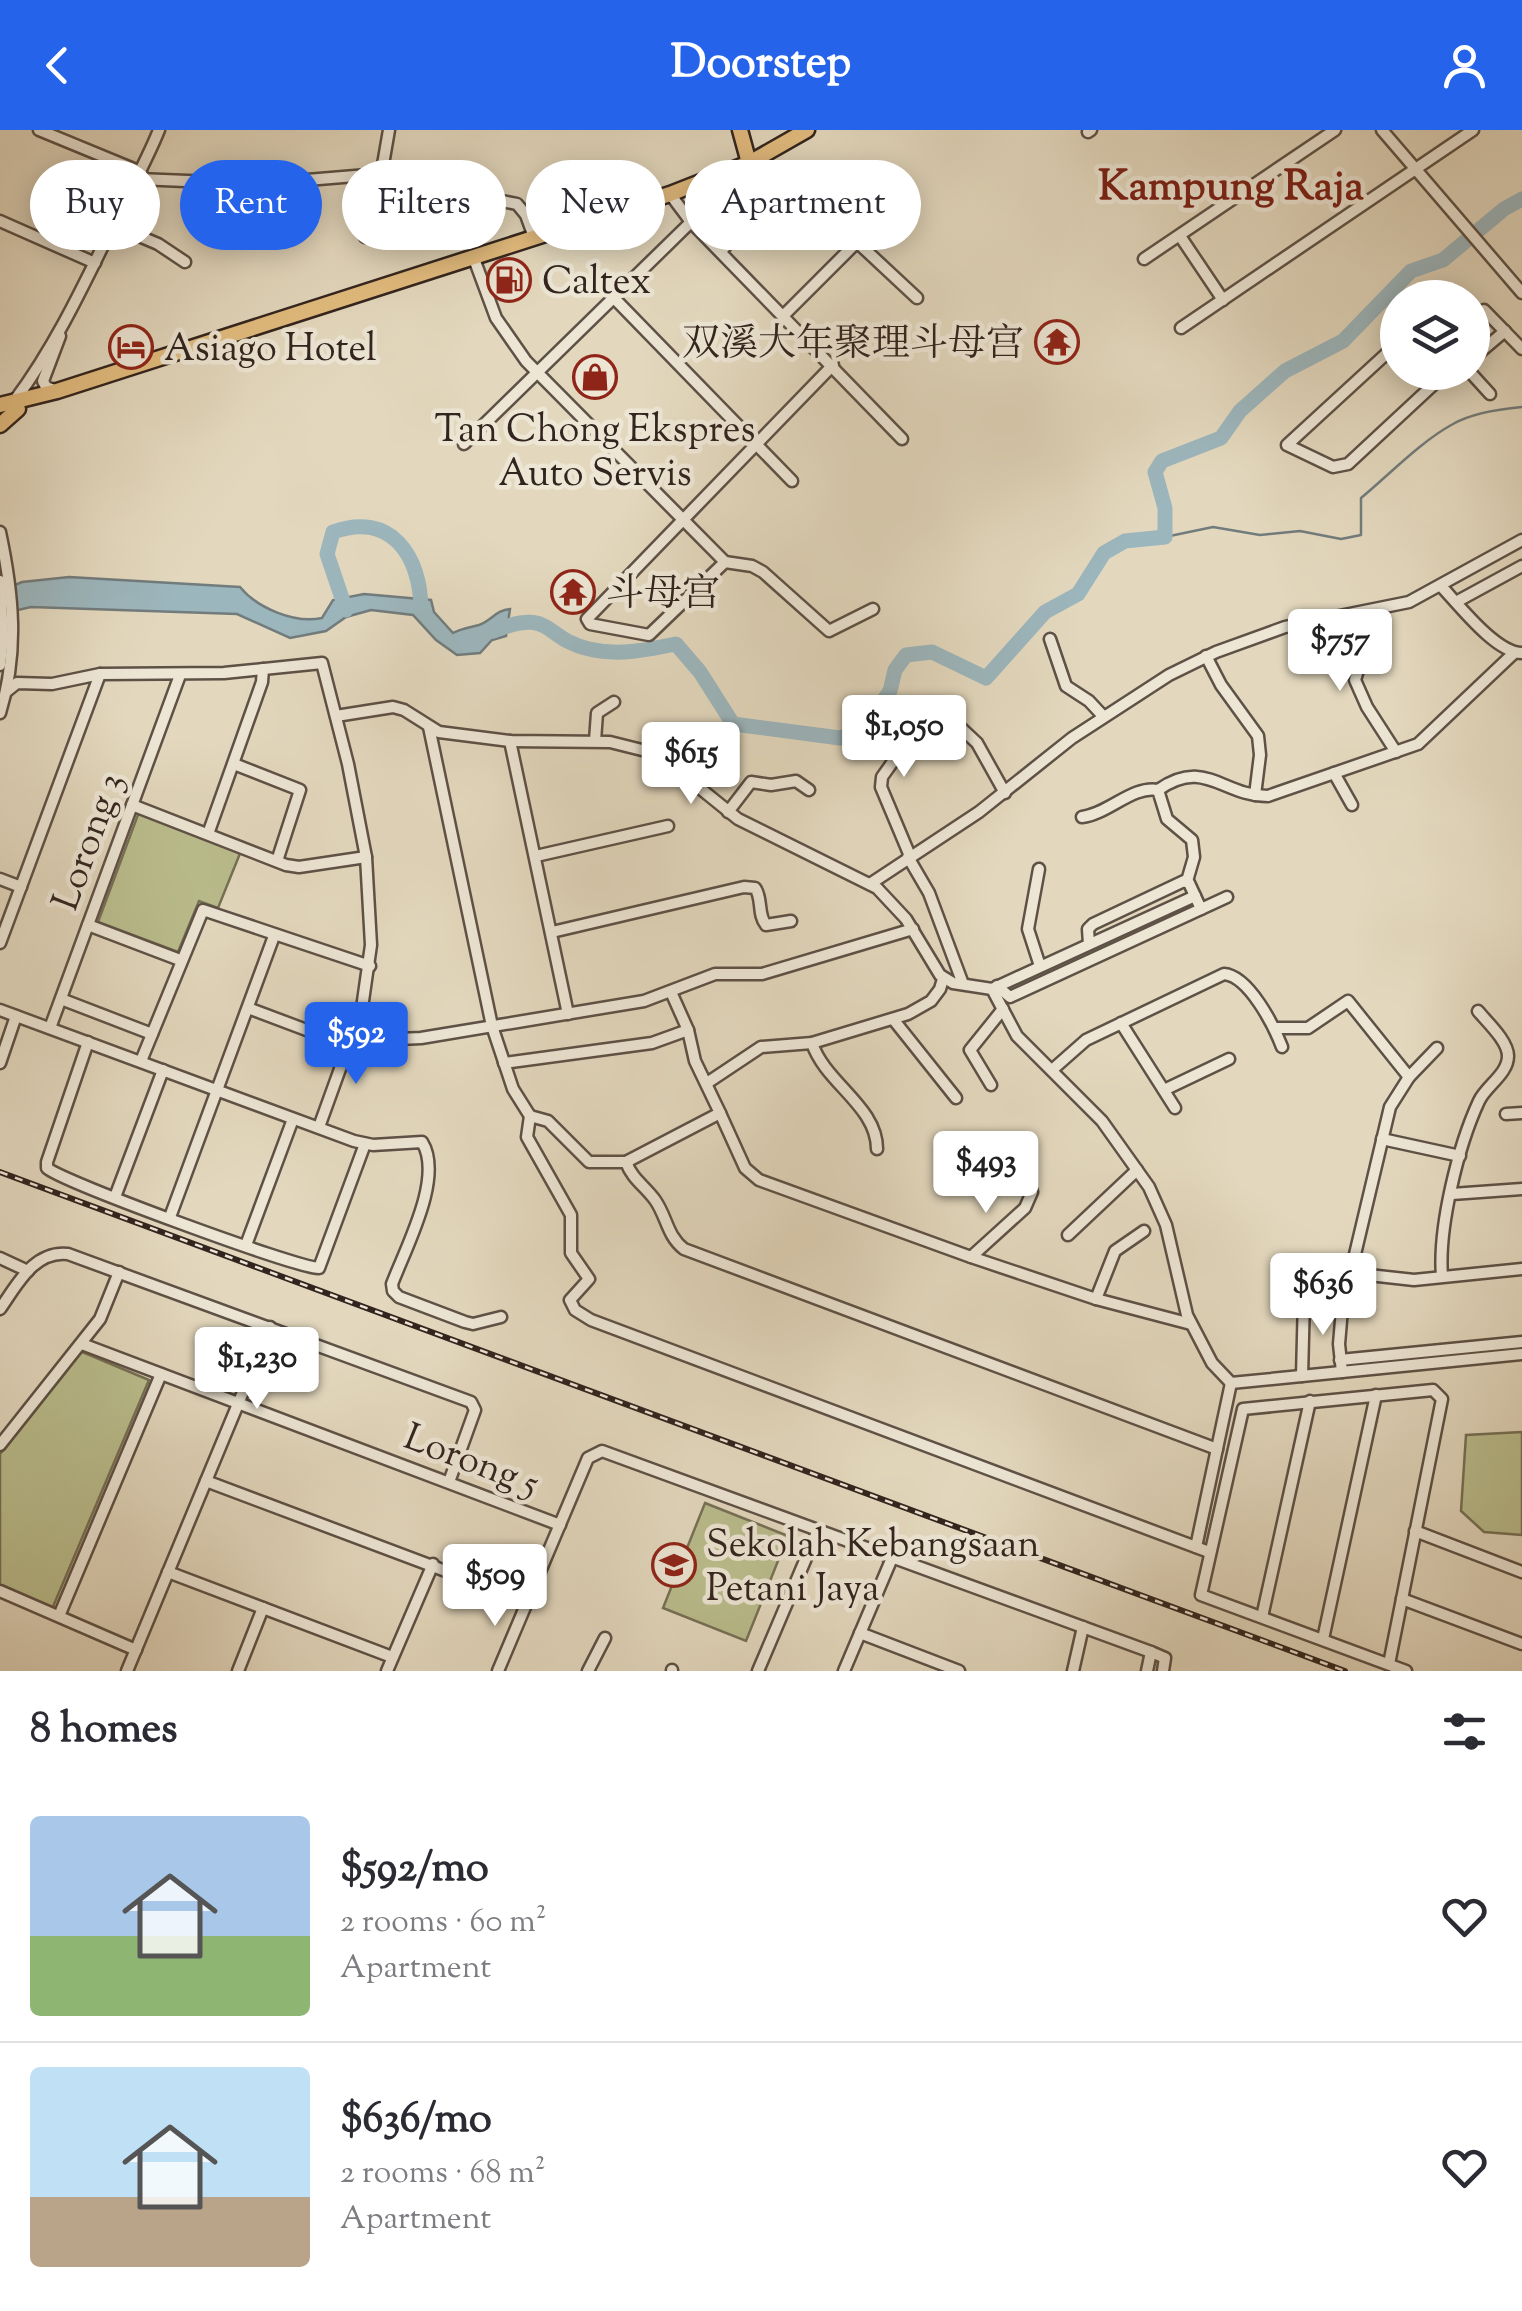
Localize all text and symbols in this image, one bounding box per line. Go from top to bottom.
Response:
text: Doorstep [671,33,851,98]
icon: back [30,38,85,93]
icon: person [1437,38,1492,93]
district label: Kampung Raja [1098,159,1364,219]
chip: Buy [30,160,160,250]
chip: Rent [180,160,322,250]
chip: Filters [342,160,506,250]
chip: New [526,160,665,250]
chip: Apartment [685,160,921,250]
fuel station icon: Caltex [486,257,532,303]
place label: Caltex [542,257,651,311]
map controls [1380,280,1490,390]
button: layers [1380,280,1490,390]
place label: 双溪大年聚理斗母宫 [682,319,1024,373]
temple icon: 双溪大年聚理斗母宫 [1034,319,1080,365]
hotel icon: Asiago Hotel [108,324,154,370]
place label: Asiago Hotel [164,324,377,378]
shop icon: Tan Chong Ekspres Auto Servis [572,354,618,400]
place label: Tan Chong Ekspres Auto Servis [435,405,755,503]
temple icon: 斗母宫 [550,569,596,615]
place label: 斗母宫 [606,569,720,623]
pin: $757 [1281,609,1399,694]
text: $757 [1310,618,1370,664]
pin: $1,050 [823,695,985,780]
text: $1,050 [864,704,944,750]
pin: $615 [632,722,750,807]
text: $615 [664,731,718,777]
street label: Lorong 3 [41,766,141,919]
pin: $592 [297,1002,415,1087]
text: $592 [327,1011,385,1057]
pin: $493 [927,1131,1045,1216]
text: $493 [955,1140,1017,1186]
pin: $636 [1264,1253,1382,1338]
text: $636 [1292,1262,1354,1308]
pin: $1,230 [176,1327,338,1412]
text: $1,230 [217,1336,297,1382]
street label: Lorong 5 [395,1412,546,1513]
place label: Sekolah Kebangsaan Petani Jaya [706,1520,1040,1618]
school or university icon: Sekolah Kebangsaan Petani Jaya [651,1542,697,1588]
pin: $509 [436,1544,554,1629]
text: $509 [465,1553,525,1599]
text: 8 homes [30,1701,178,1761]
icon: filters [1437,1704,1492,1759]
text: $592/mo [340,1840,489,1900]
icon: home [110,1856,230,1976]
icon: heart [1437,1889,1492,1944]
text: 2 rooms · 60 m² [340,1900,546,1946]
text: Apartment [340,1946,491,1992]
text: $636/mo [340,2091,492,2151]
icon: home [110,2107,230,2227]
icon: heart [1437,2140,1492,2195]
text: 2 rooms · 68 m² [340,2151,546,2197]
text: Apartment [340,2197,491,2243]

